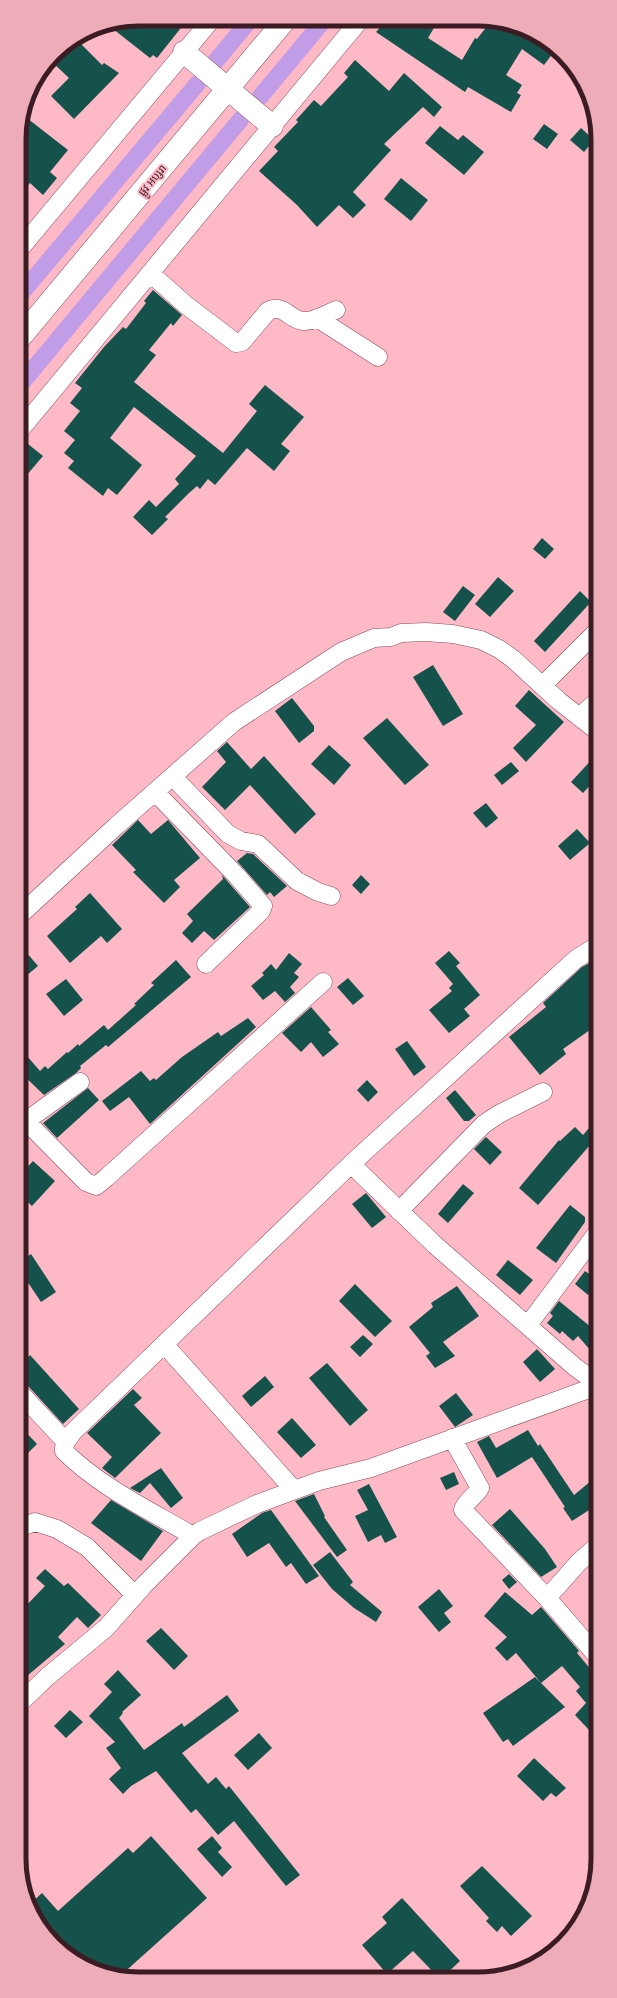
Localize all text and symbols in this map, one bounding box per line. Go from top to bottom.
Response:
street label: ផ្លូវ អប្សរា [135,161,172,201]

